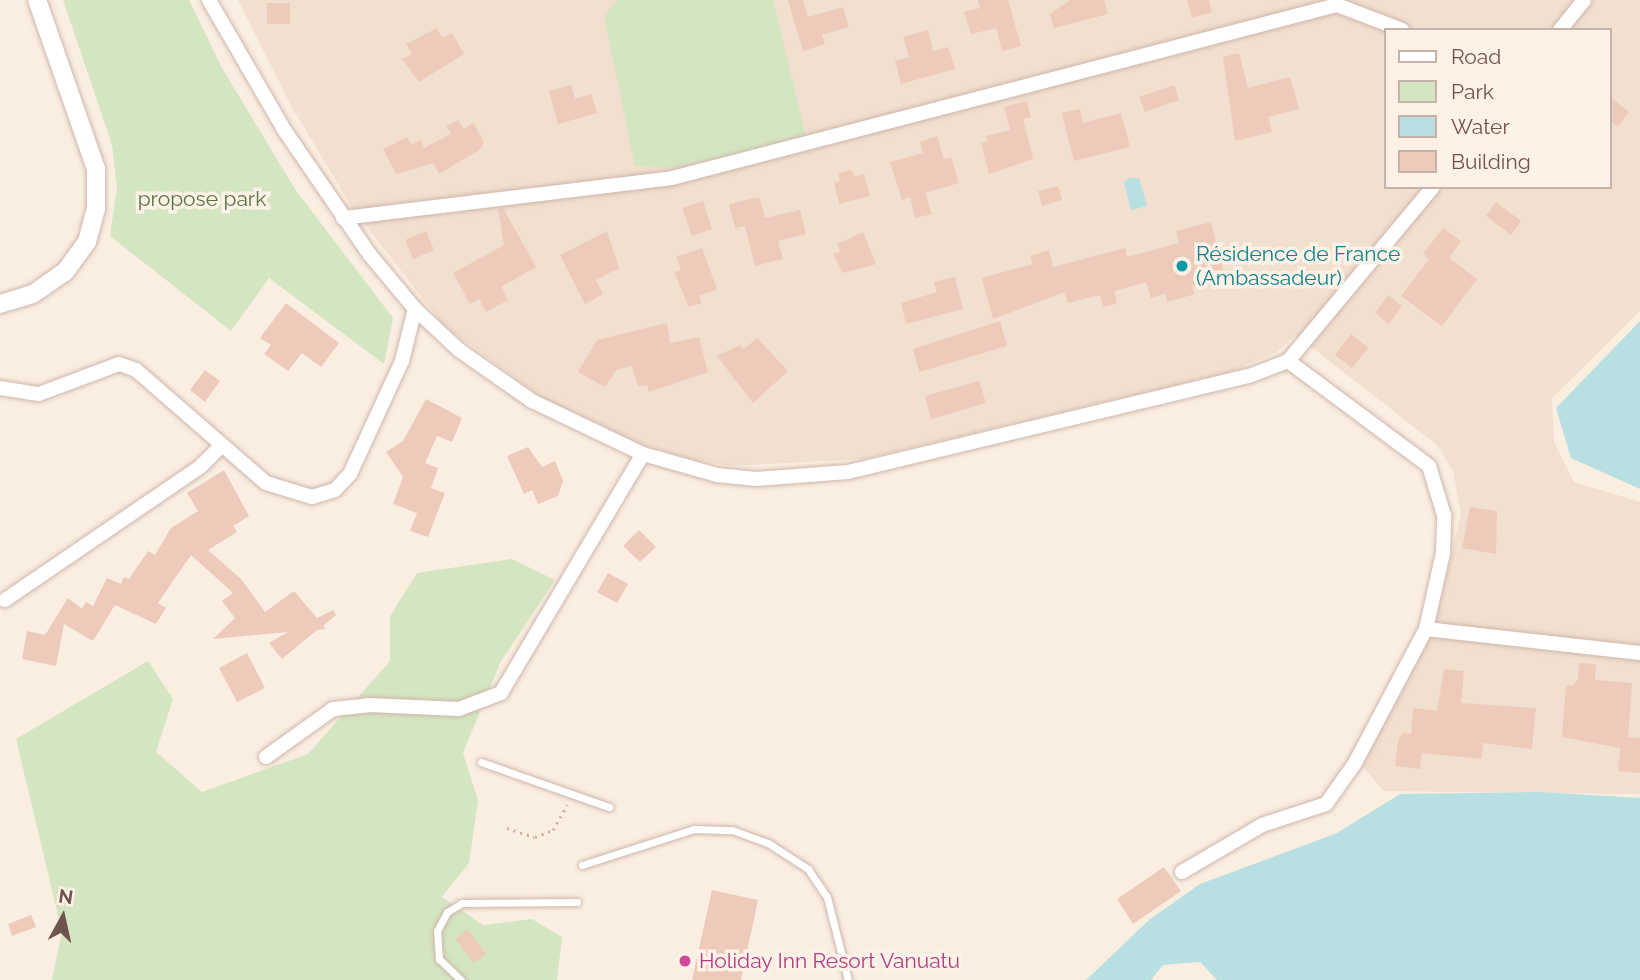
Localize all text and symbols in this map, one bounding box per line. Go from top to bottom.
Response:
legend [1384,28,1612,189]
text: Road [1451,44,1501,69]
text: Park [1451,79,1494,104]
text: Water [1451,114,1510,139]
text: Building [1451,149,1531,174]
park label: propose park [138,186,266,212]
place label: Résidence de France (Ambassadeur) [1196,241,1400,291]
marker: Résidence de France (Ambassadeur) [1174,258,1190,274]
north arrow [28,882,98,952]
text: N [57,884,75,908]
place label: Holiday Inn Resort Vanuatu [699,948,961,974]
marker: Holiday Inn Resort Vanuatu [677,953,693,969]

